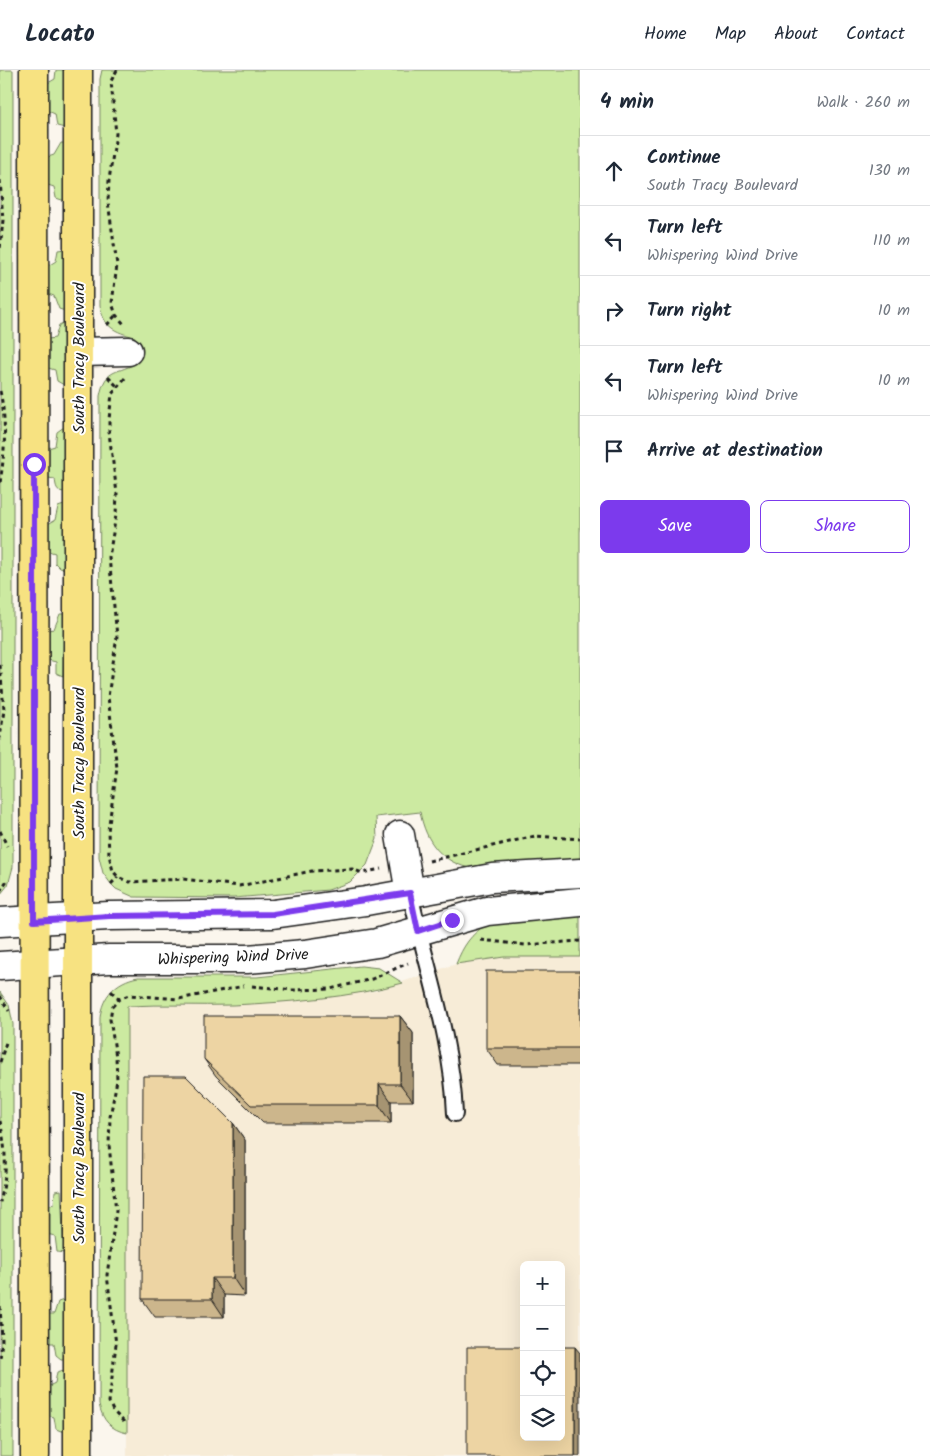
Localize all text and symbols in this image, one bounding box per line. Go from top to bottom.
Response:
text: Locato [25,15,95,54]
text: Home [644,20,687,49]
text: Map [715,20,746,49]
text: About [774,20,818,49]
text: Contact [846,20,905,49]
text: 4 min [600,86,654,119]
text: Walk · 260 m [817,90,910,115]
text: Continue [647,143,720,173]
icon: ahead [600,157,628,185]
text: 130 m [869,158,910,183]
text: South Tracy Boulevard [647,173,798,198]
text: Turn left [647,213,722,243]
icon: left [600,227,628,255]
text: 110 m [873,228,910,253]
text: Whispering Wind Drive [647,243,798,268]
street label: South Tracy Boulevard [67,282,92,433]
text: Turn right [647,296,732,326]
icon: right [600,297,628,325]
text: 10 m [878,298,910,323]
text: Turn left [647,353,722,383]
icon: left [600,367,628,395]
text: 10 m [878,368,910,393]
text: Whispering Wind Drive [647,383,798,408]
text: Arrive at destination [647,436,823,466]
icon: arrive [600,437,628,465]
route start [23,453,46,476]
button: Save [600,500,750,553]
button: Share [760,500,910,553]
street label: South Tracy Boulevard [67,687,92,838]
route end [441,909,464,932]
street label: Whispering Wind Drive [157,942,309,973]
street label: South Tracy Boulevard [67,1092,92,1243]
map controls [520,1261,565,1441]
button: + [520,1261,565,1306]
button: − [520,1306,565,1351]
button: locate [520,1351,565,1396]
button: layers [520,1396,565,1441]

